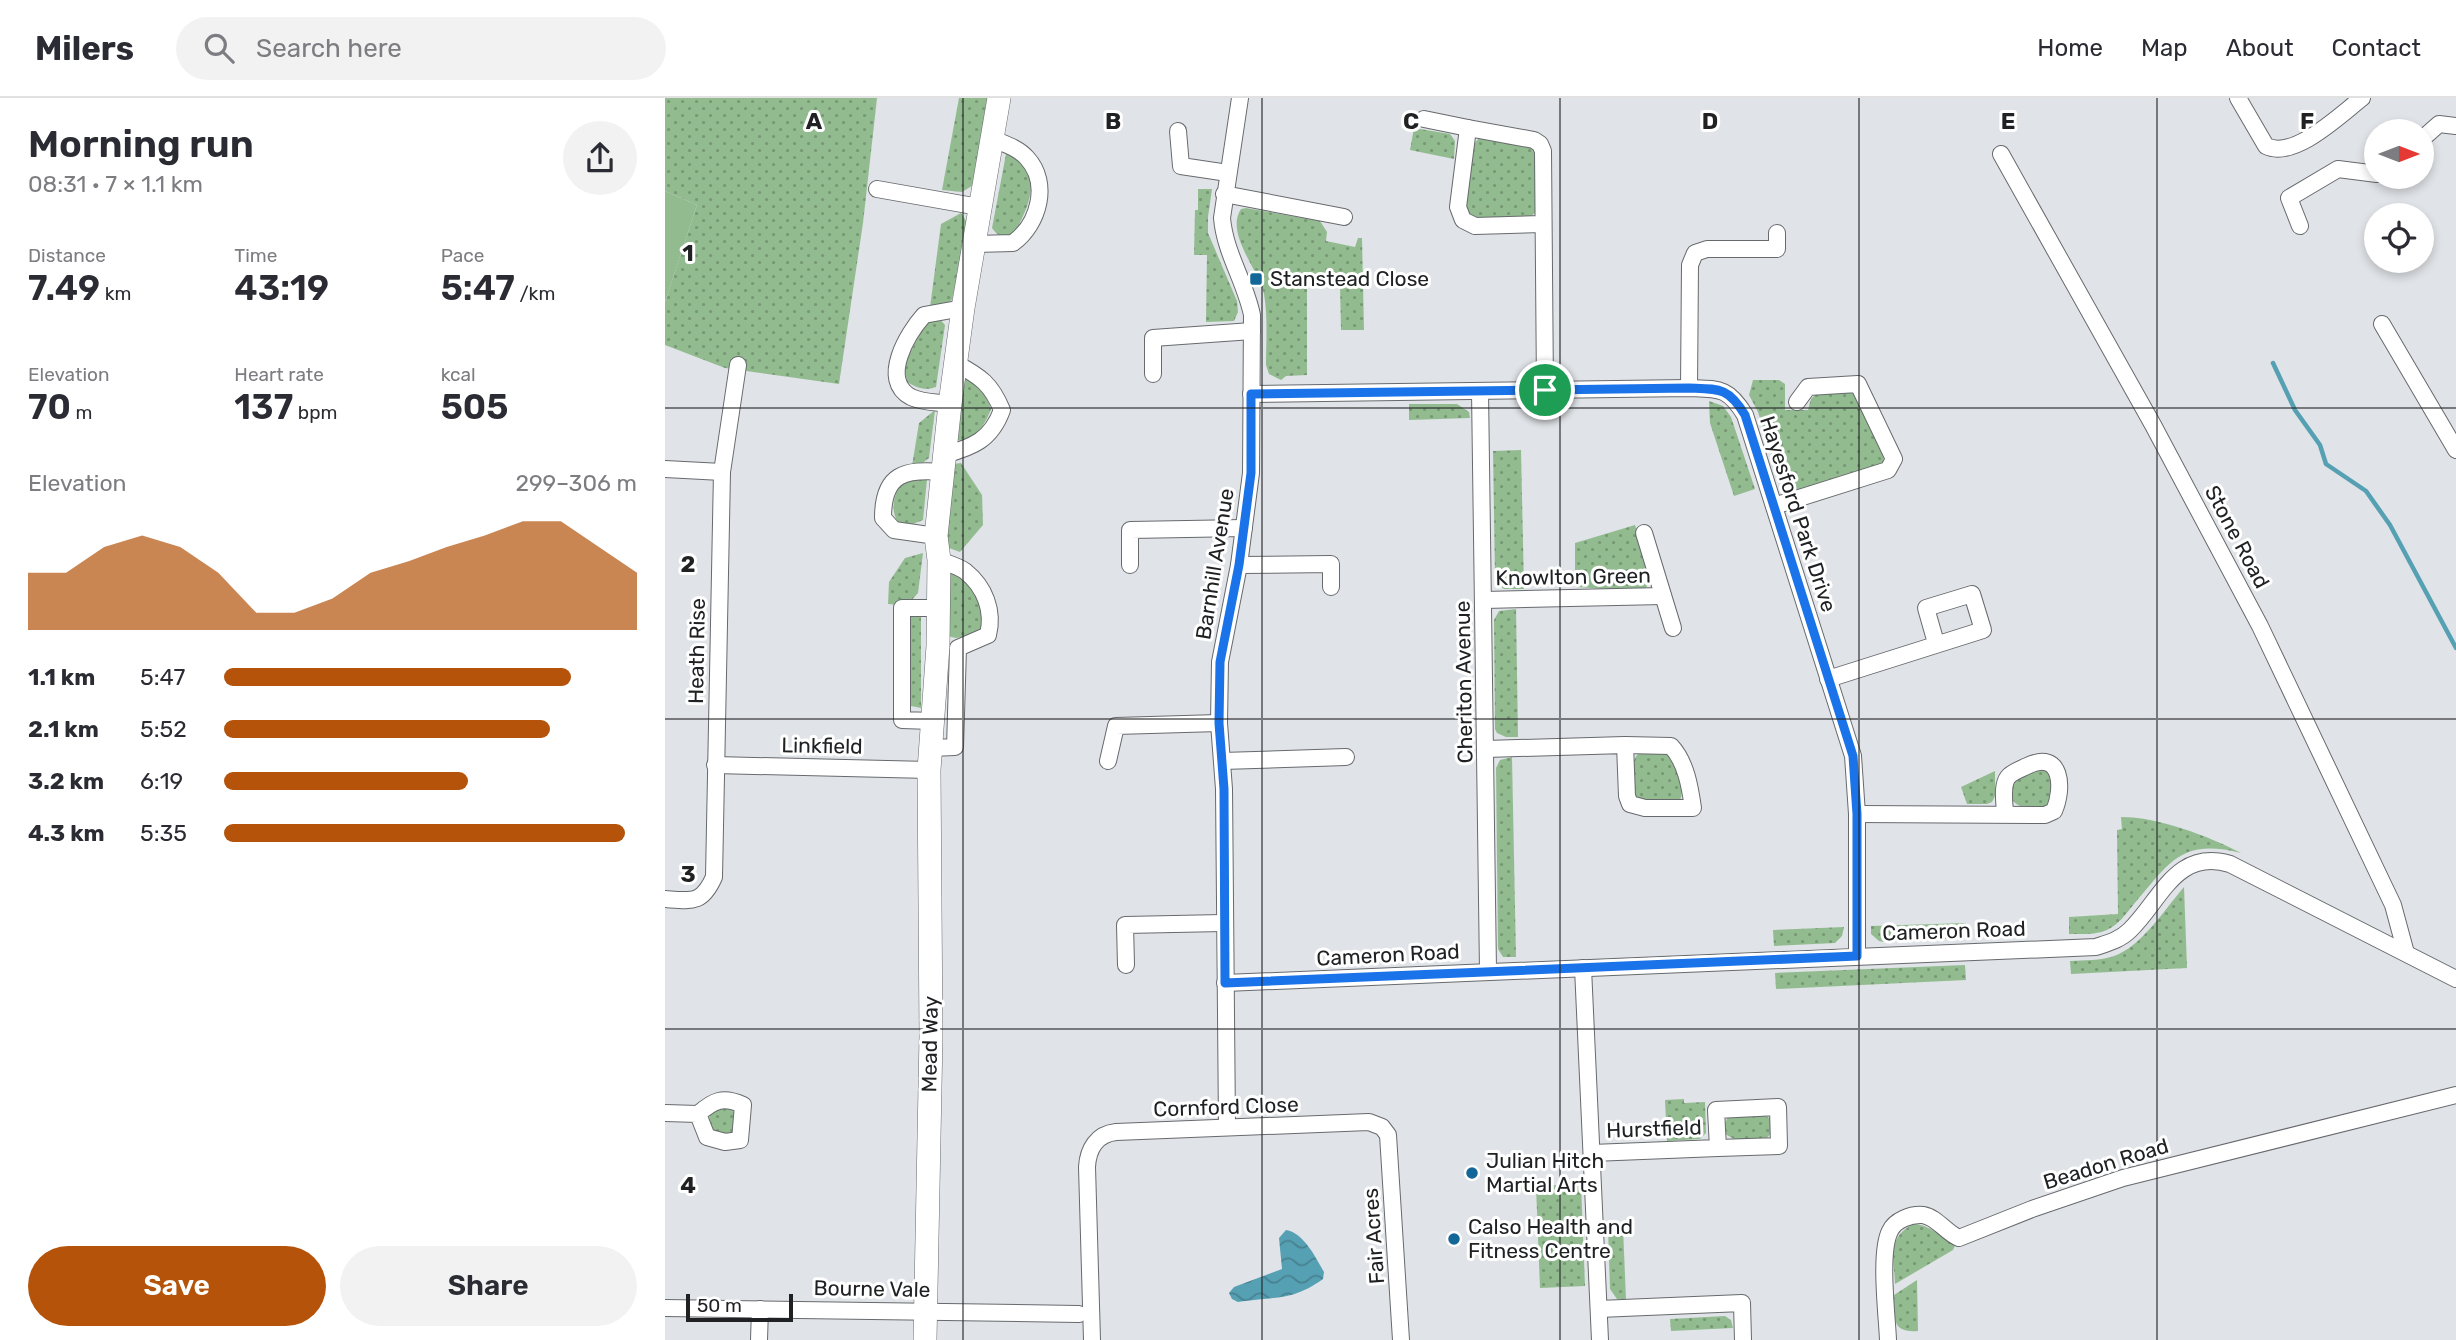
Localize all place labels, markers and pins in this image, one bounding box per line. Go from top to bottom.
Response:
place label: Stanstead Close [1270,266,1429,291]
marker: Stanstead Close [1248,271,1264,287]
pin [1515,360,1575,420]
place label: Julian Hitch Martial Arts [1486,1148,1604,1197]
marker: Julian Hitch Martial Arts [1464,1165,1480,1181]
place label: Calso Health and Fitness Centre [1468,1214,1633,1263]
marker: Calso Health and Fitness Centre [1446,1231,1462,1247]

